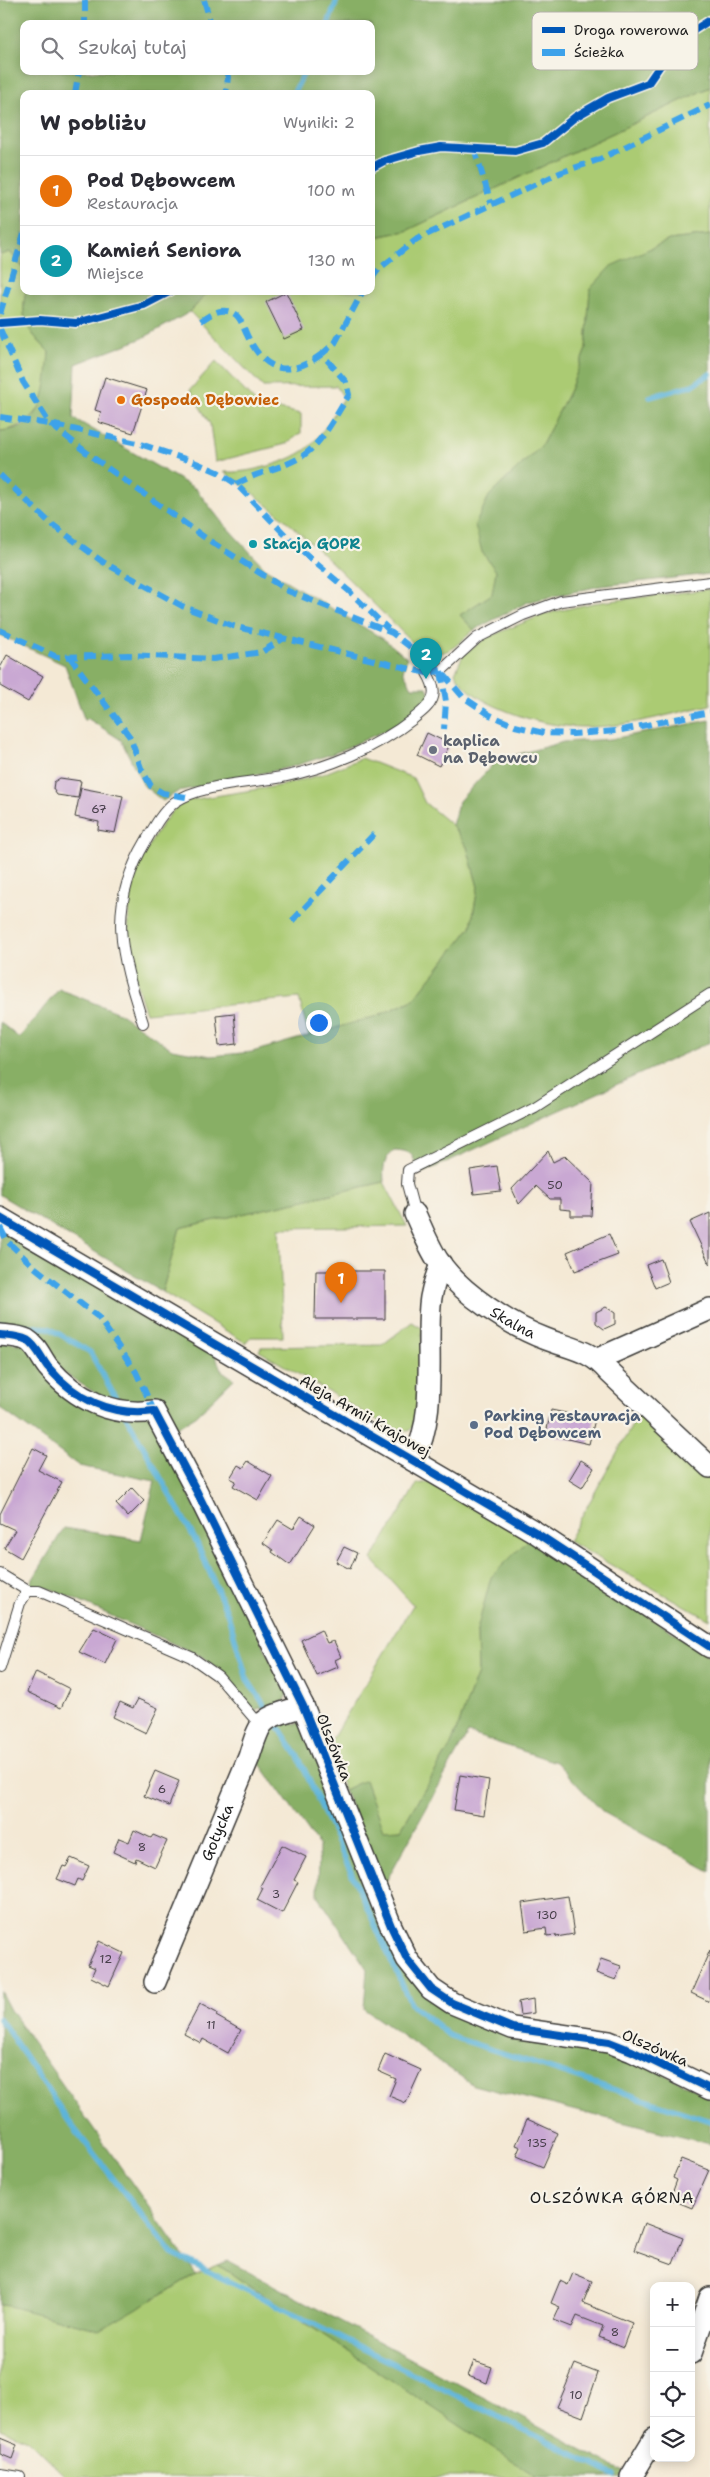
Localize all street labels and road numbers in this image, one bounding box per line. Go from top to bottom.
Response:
street label: Skalna [486,1302,539,1344]
street label: Aleja Armii Krajowej [296,1370,434,1462]
street label: Olszówka [312,1711,357,1784]
street label: Gotycka [197,1800,238,1864]
street label: Olszówka [619,2025,692,2072]

